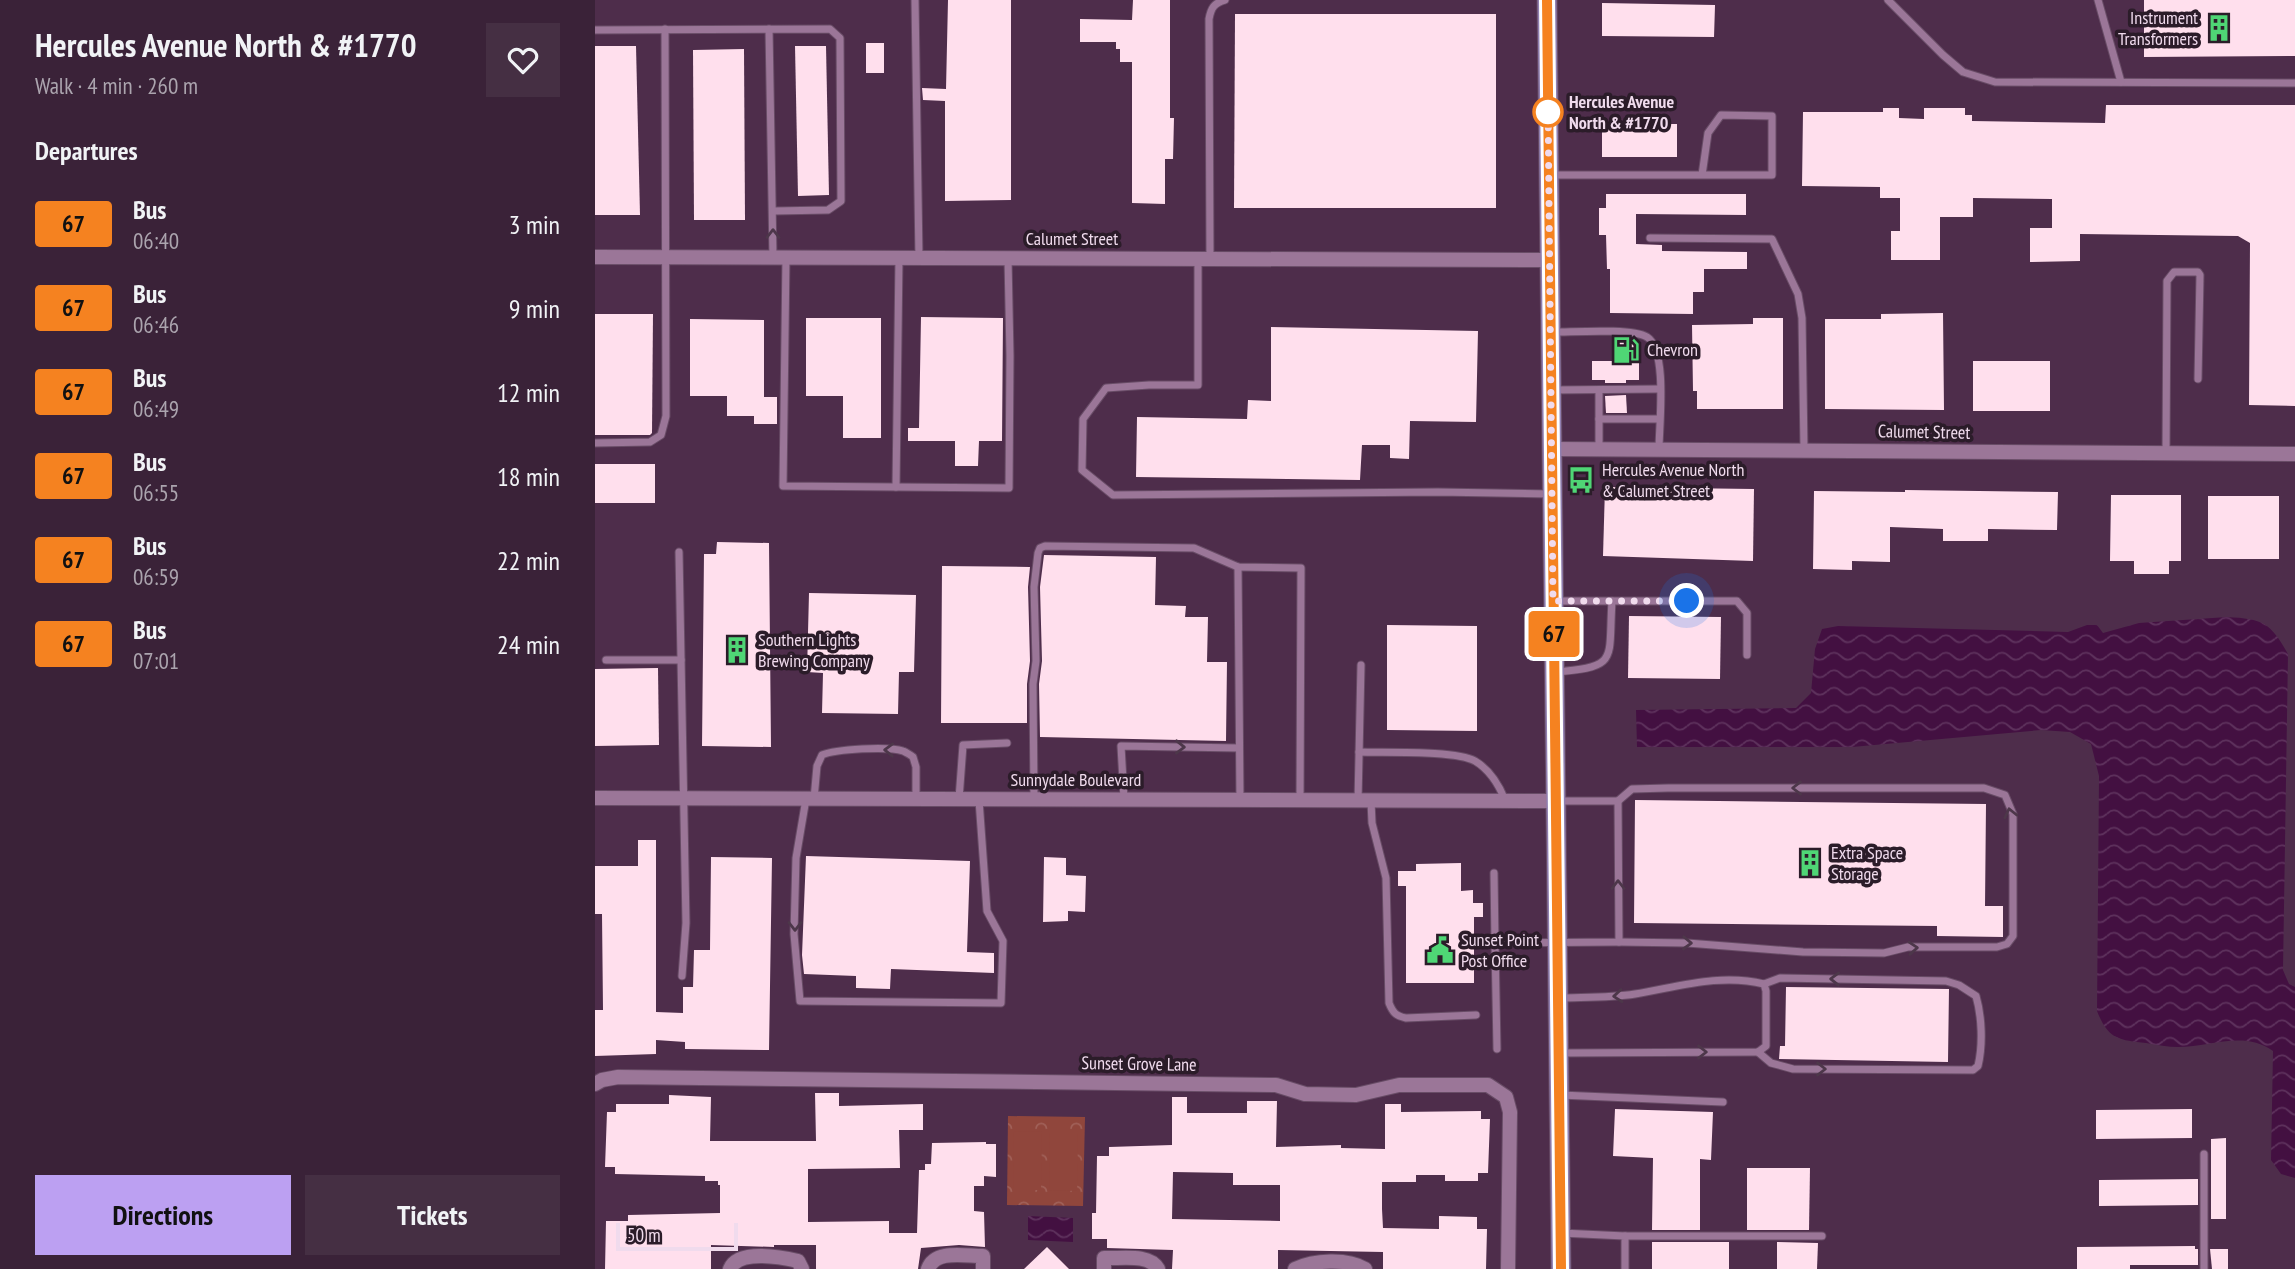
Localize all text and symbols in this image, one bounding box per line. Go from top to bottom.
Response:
place label: Instrument Transformers [2118,6,2198,50]
building icon: Instrument Transformers [2204,13,2234,43]
text: Hercules Avenue North & #1770 [35,23,416,66]
button: heart [486,23,560,97]
text: Walk · 4 min · 260 m [35,71,198,100]
place label: Hercules Avenue North & #1770 [1569,90,1674,134]
marker: Hercules Avenue North & #1770 [1533,97,1563,127]
text: Departures [35,134,138,167]
text: Bus [133,193,166,226]
text: 67 [62,208,85,239]
text: 3 min [509,208,560,241]
text: 06:40 [133,226,179,255]
street label: Calumet Street [1026,227,1118,250]
one-way arrow [766,228,781,239]
text: Bus [133,277,166,310]
text: 67 [62,292,85,323]
text: 9 min [509,292,560,325]
text: 06:46 [133,310,179,339]
fuel station icon: Chevron [1611,335,1641,365]
place label: Chevron [1647,338,1698,361]
text: Bus [133,361,166,394]
text: 67 [62,376,85,407]
text: 12 min [497,376,560,409]
text: 06:49 [133,394,179,423]
street label: Calumet Street [1878,419,1970,444]
text: Bus [133,445,166,478]
place label: Hercules Avenue North & Calumet Street [1602,458,1744,502]
text: 67 [62,460,85,491]
text: 18 min [497,460,560,493]
bus stop icon: Hercules Avenue North & Calumet Street [1566,465,1596,495]
text: 06:55 [133,478,179,507]
text: Bus [133,529,166,562]
text: 67 [62,544,85,575]
text: 22 min [497,544,560,577]
text: 06:59 [133,562,179,591]
your location [1669,583,1704,618]
line badge: 67 [1523,611,1585,657]
text: Bus [133,613,166,646]
text: 67 [1543,618,1565,649]
text: 67 [62,628,85,659]
text: 24 min [497,628,560,661]
place label: Southern Lights Brewing Company [758,628,870,672]
building icon: Southern Lights Brewing Company [722,635,752,665]
text: 07:01 [133,646,179,675]
one-way arrow [1176,739,1186,755]
one-way arrow [883,743,894,758]
street label: Sunnydale Boulevard [1011,768,1141,791]
one-way arrow [1792,780,1802,796]
one-way arrow [2004,807,2019,819]
place label: Extra Space Storage [1831,841,1903,885]
building icon: Extra Space Storage [1795,848,1825,878]
one-way arrow [1610,880,1626,890]
one-way arrow [787,921,803,932]
place label: Sunset Point Post Office [1461,928,1539,972]
public building icon: Sunset Point Post Office [1425,935,1455,965]
one-way arrow [1682,936,1693,951]
one-way arrow [1908,941,1919,956]
one-way arrow [1829,971,1840,986]
one-way arrow [1612,988,1623,1003]
one-way arrow [1697,1045,1708,1060]
street label: Sunset Grove Lane [1081,1051,1197,1076]
one-way arrow [1817,1061,1827,1077]
button: Directions [35,1175,291,1255]
button: Tickets [305,1175,560,1255]
scale bar [616,1220,739,1252]
text: 50 m [627,1223,661,1247]

